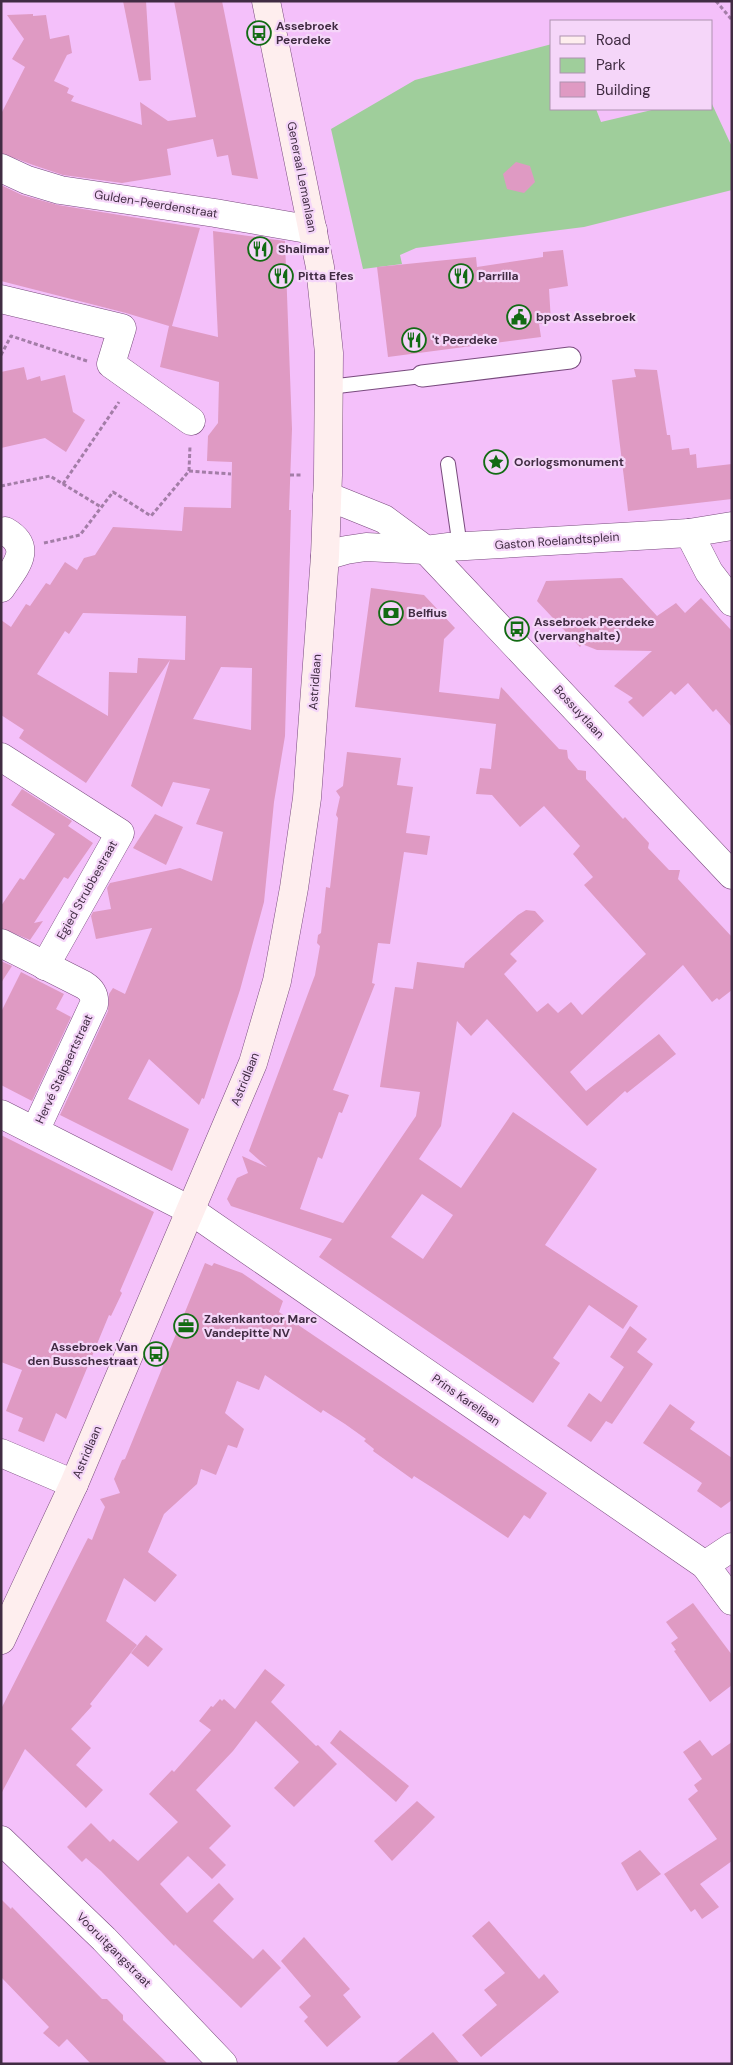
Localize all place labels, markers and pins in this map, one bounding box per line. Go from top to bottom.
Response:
place label: Assebroek Peerdeke [276,18,339,48]
bus stop icon: Assebroek Peerdeke [246,20,272,46]
restaurant icon: Shalimar [247,236,273,262]
place label: Shalimar [278,241,330,257]
restaurant icon: Pitta Efes [268,263,294,289]
restaurant icon: Parrilla [448,263,474,289]
place label: Pitta Efes [298,268,354,284]
place label: Parrilla [478,268,519,284]
public building icon: bpost Assebroek [506,304,532,330]
place label: bpost Assebroek [536,309,636,325]
restaurant icon: 't Peerdeke [401,327,427,353]
place label: 't Peerdeke [432,332,497,348]
place icon: Oorlogsmonument [483,449,509,475]
place label: Oorlogsmonument [514,454,624,470]
bank icon: Belfius [378,600,404,626]
place label: Belfius [408,605,447,621]
place label: Assebroek Peerdeke (vervanghalte) [534,614,655,644]
bus stop icon: Assebroek Peerdeke (vervanghalte) [504,616,530,642]
place label: Zakenkantoor Marc Vandepitte NV [204,1311,317,1341]
office icon: Zakenkantoor Marc Vandepitte NV [173,1313,199,1339]
place label: Assebroek Van den Busschestraat [27,1339,138,1369]
bus stop icon: Assebroek Van den Busschestraat [143,1341,169,1367]

